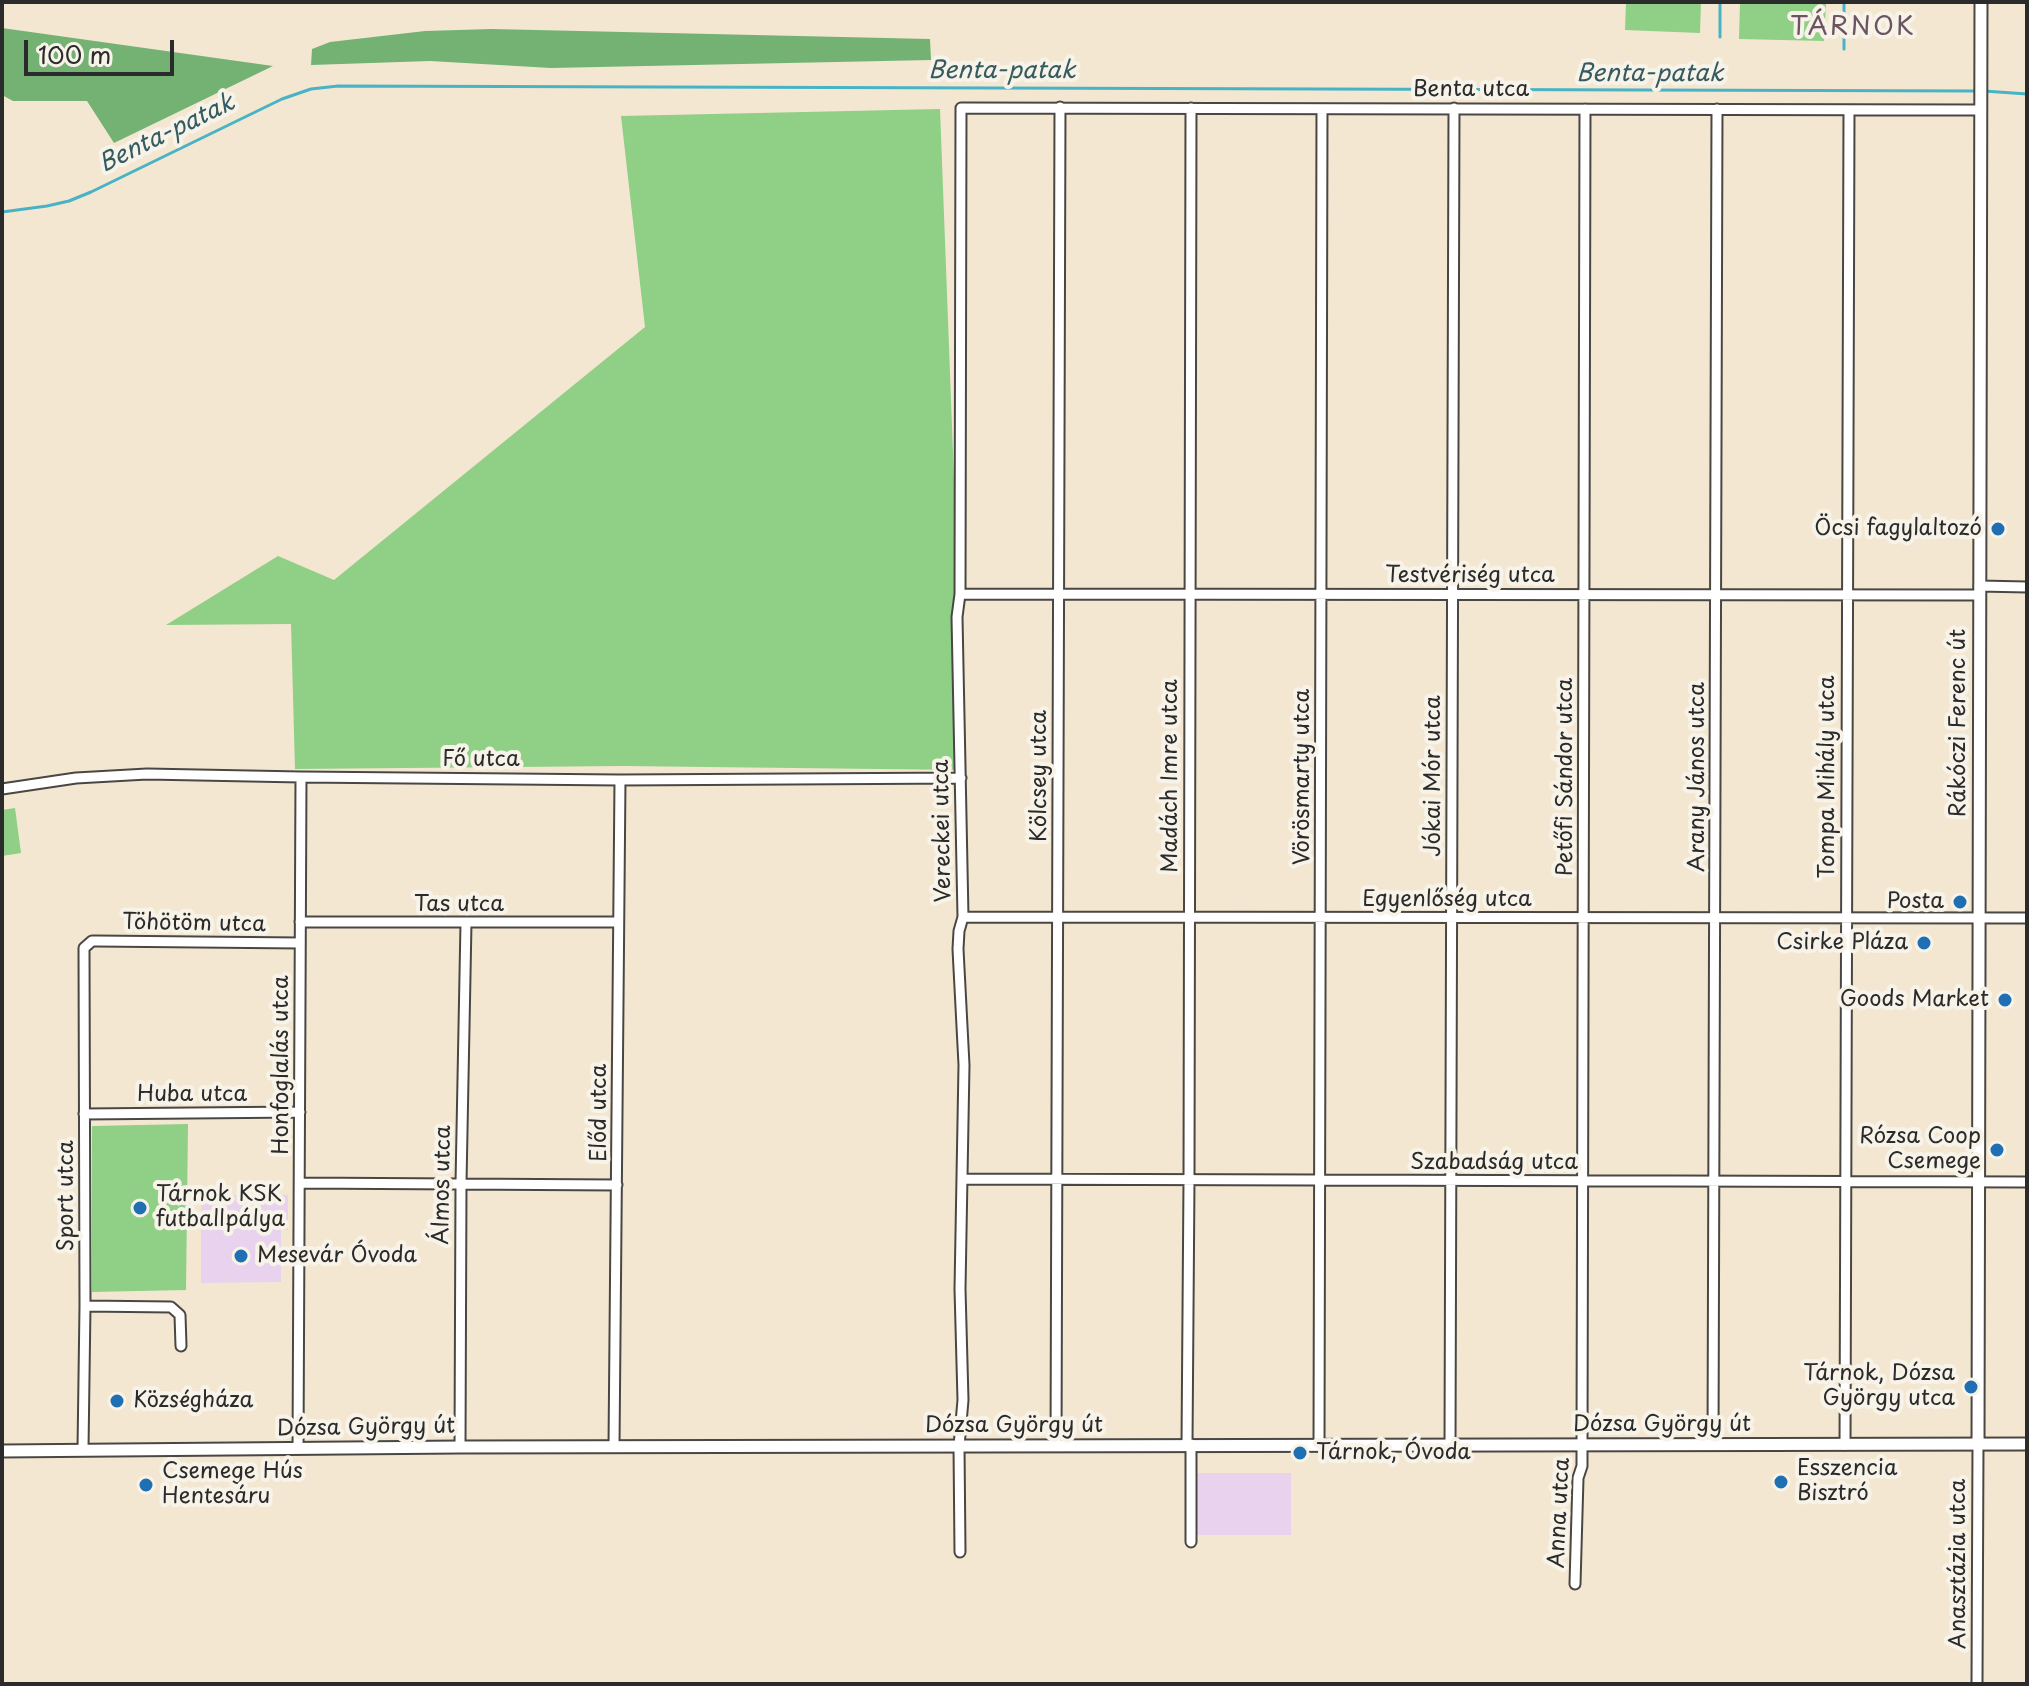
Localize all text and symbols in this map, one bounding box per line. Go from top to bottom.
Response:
district label: TÁRNOK [1791,12,1915,44]
scale bar [28,24,178,74]
text: 100 m [38,36,111,72]
water label: Benta-patak [928,57,1076,85]
water label: Benta-patak [1576,60,1724,88]
street label: Benta utca [1413,77,1529,103]
water label: Benta-patak [94,89,240,179]
place label: Öcsi fagylaltozó [1814,516,1982,542]
marker: Öcsi fagylaltozó [1989,520,2007,538]
street label: Testvériség utca [1385,563,1555,589]
street label: Rákóczi Ferenc út [1946,629,1972,817]
street label: Tompa Mihály utca [1815,676,1841,878]
street label: Petőfi Sándor utca [1553,678,1579,876]
street label: Madách Imre utca [1158,679,1184,873]
street label: Arany János utca [1685,682,1711,872]
street label: Vörösmarty utca [1290,689,1316,865]
street label: Jókai Mór utca [1421,695,1447,857]
street label: Kölcsey utca [1027,710,1053,842]
street label: Fő utca [442,747,520,773]
street label: Vereckei utca [929,759,957,903]
street label: Egyenlőség utca [1362,887,1532,913]
place label: Posta [1887,889,1944,915]
street label: Tas utca [414,892,504,918]
marker: Posta [1951,893,1969,911]
street label: Töhötöm utca [122,910,266,938]
place label: Csirke Pláza [1776,930,1908,956]
marker: Csirke Pláza [1915,934,1933,952]
street label: Honfoglalás utca [269,975,295,1155]
place label: Goods Market [1840,987,1989,1013]
marker: Goods Market [1996,991,2014,1009]
street label: Előd utca [587,1064,613,1162]
street label: Huba utca [137,1082,247,1108]
place label: Rózsa Coop Csemege [1859,1124,1981,1176]
street label: Álmos utca [429,1125,457,1245]
street label: Sport utca [54,1140,80,1252]
marker: Rózsa Coop Csemege [1988,1141,2006,1159]
street label: Szabadság utca [1410,1150,1578,1176]
place label: Tárnok KSK futballpálya [156,1182,285,1234]
marker: Tárnok KSK futballpálya [131,1199,149,1217]
place label: Mesevár Óvoda [257,1243,417,1269]
marker: Mesevár Óvoda [232,1247,250,1265]
place label: Tárnok, Dózsa György utca [1803,1361,1955,1412]
marker: Tárnok, Dózsa György utca [1962,1378,1980,1396]
place label: Községháza [133,1388,253,1414]
marker: Községháza [108,1392,126,1410]
street label: Dózsa György út [1573,1412,1751,1438]
street label: Dózsa György út [277,1413,455,1443]
street label: Dózsa György út [925,1413,1103,1439]
place label: Tárnok, Óvoda [1316,1440,1471,1466]
marker: Tárnok, Óvoda [1291,1444,1309,1462]
place label: Esszencia Bisztró [1797,1456,1897,1508]
street label: Anna utca [1544,1457,1576,1569]
place label: Csemege Hús Hentesáru [162,1459,303,1510]
marker: Esszencia Bisztró [1772,1473,1790,1491]
marker: Csemege Hús Hentesáru [137,1476,155,1494]
street label: Anasztázia utca [1946,1479,1972,1649]

